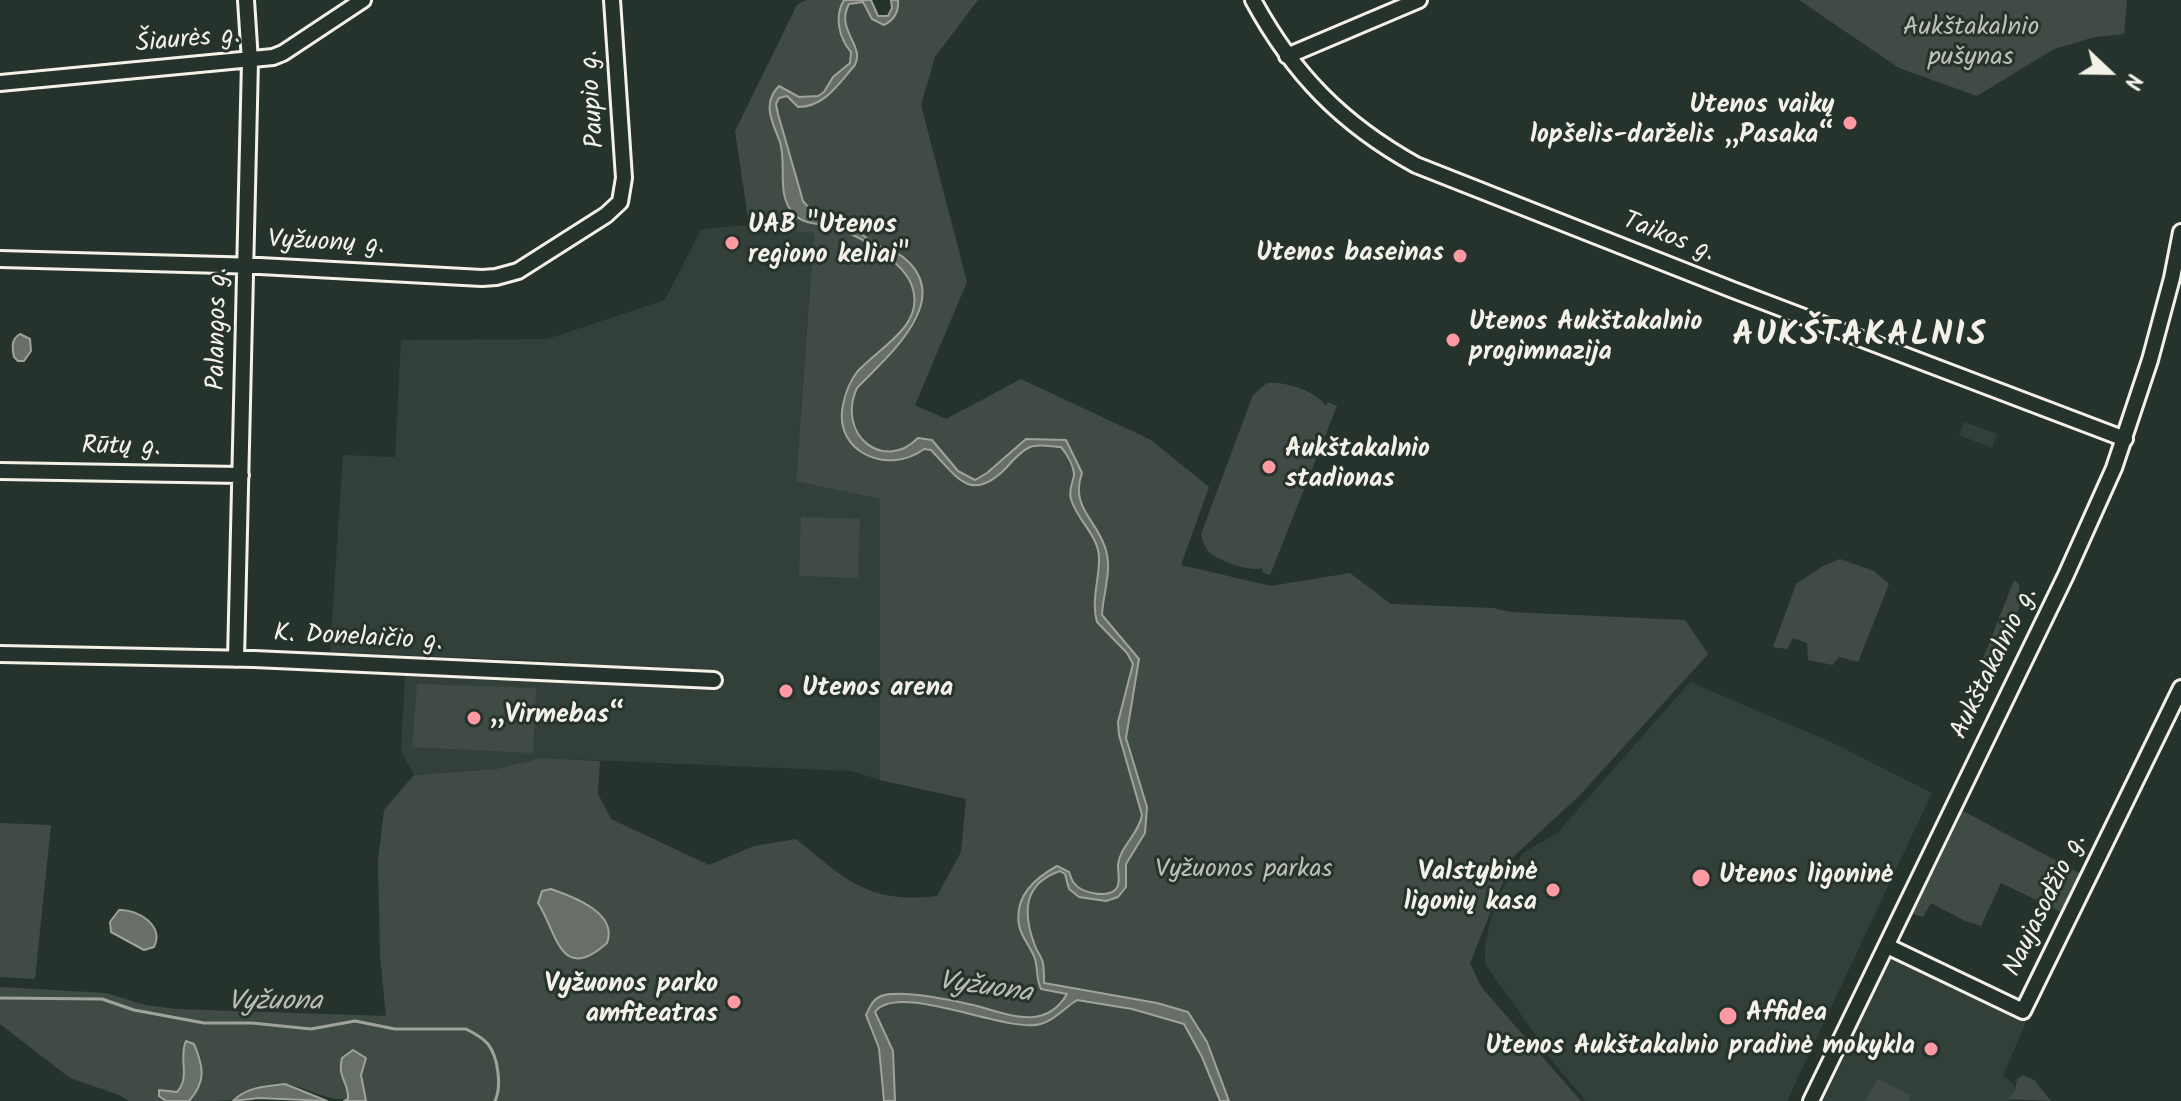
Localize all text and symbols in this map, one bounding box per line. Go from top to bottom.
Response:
park label: Aukštakalnio pušynas [1903,14,2039,76]
street label: Šiaurės g. [135,22,241,62]
north arrow [2069,32,2149,112]
street label: Paupio g. [576,49,614,149]
text: N [2113,68,2151,94]
place label: Utenos vaikų lopšelis-darželis „Pasaka“ [1530,92,1834,154]
marker: Utenos vaikų lopšelis-darželis „Pasaka“ [1841,114,1859,132]
street label: Taikos g. [1617,207,1719,271]
place label: UAB "Utenos regiono keliai" [748,212,909,274]
street label: Vyžuonų g. [267,226,385,264]
marker: UAB "Utenos regiono keliai" [723,234,741,252]
place label: Utenos baseinas [1256,240,1444,272]
marker: Utenos baseinas [1451,247,1469,265]
street label: Palangos g. [203,267,237,391]
place label: Utenos Aukštakalnio progimnazija [1469,309,1702,370]
district label: AUKŠTAKALNIS [1732,318,1988,358]
marker: Utenos Aukštakalnio progimnazija [1444,331,1462,349]
street label: Rūtų g. [81,433,161,465]
place label: Aukštakalnio stadionas [1285,436,1430,498]
marker: Aukštakalnio stadionas [1260,458,1278,476]
street label: Aukštakalnio g. [1946,583,2046,745]
street label: K. Donelaičio g. [273,620,443,660]
place label: Utenos arena [802,675,953,707]
marker: Utenos arena [777,682,795,700]
place label: „Virmebas“ [490,702,625,734]
marker: „Virmebas“ [465,709,483,727]
street label: Naujasodžio g. [1999,829,2095,983]
park label: Vyžuonos parkas [1155,856,1333,888]
place label: Valstybinė ligonių kasa [1404,859,1537,920]
place label: Utenos ligoninė [1719,862,1893,894]
marker: Utenos ligoninė [1690,867,1712,889]
marker: Valstybinė ligonių kasa [1544,881,1562,899]
water label: Vyžuona [936,967,1034,1013]
place label: Vyžuonos parko amfiteatras [544,971,718,1032]
water label: Vyžuona [228,987,322,1021]
marker: Vyžuonos parko amfiteatras [725,993,743,1011]
place label: Affidea [1746,1000,1827,1032]
marker: Affidea [1717,1005,1739,1027]
place label: Utenos Aukštakalnio pradinė mokykla [1486,1033,1915,1065]
marker: Utenos Aukštakalnio pradinė mokykla [1922,1040,1940,1058]

